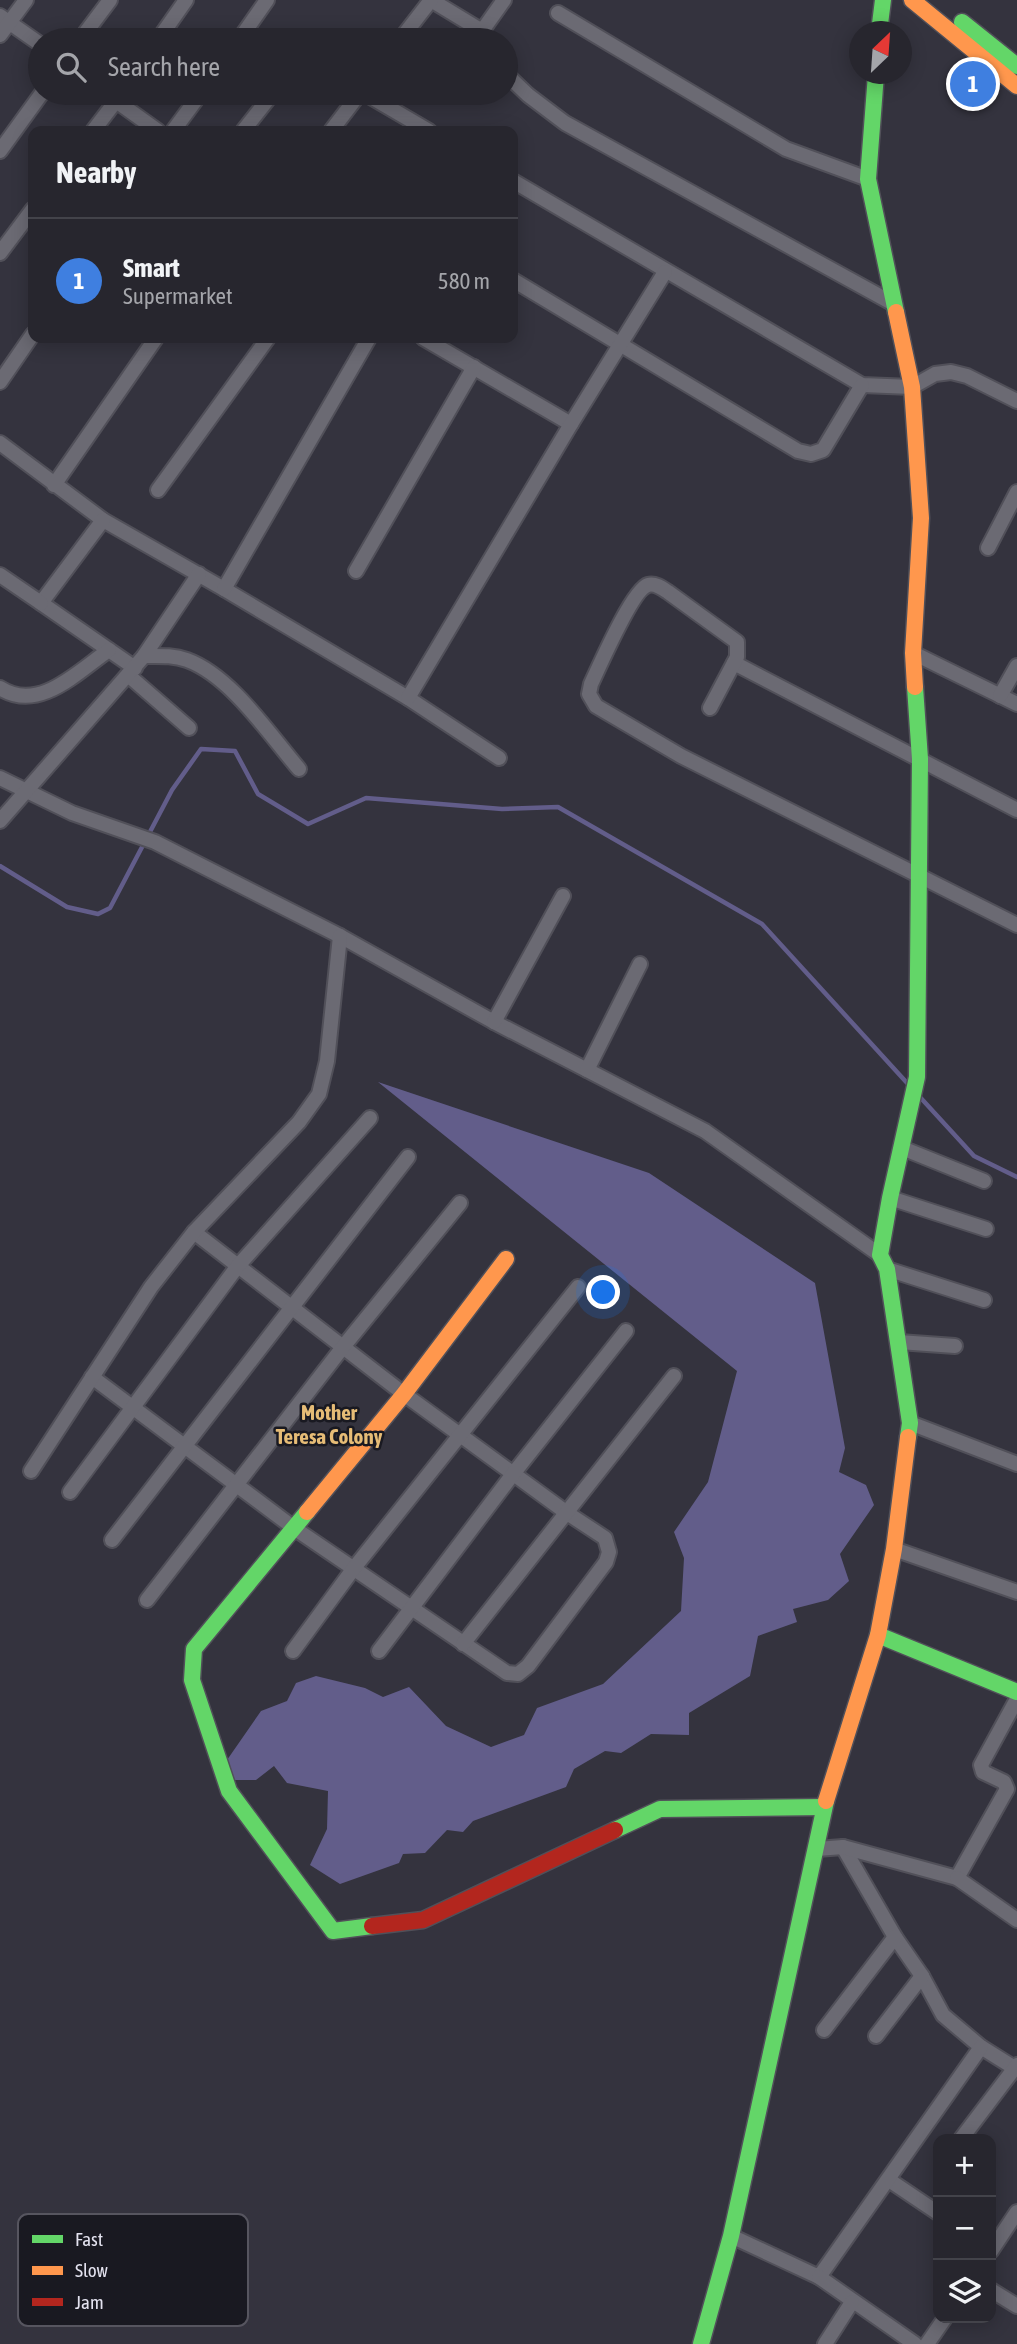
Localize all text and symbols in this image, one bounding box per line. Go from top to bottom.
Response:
north arrow [849,21,912,84]
search box [28,28,518,105]
icon: search [52,48,90,86]
text: Search here [108,52,220,82]
pin: 1 [950,58,996,110]
text: Nearby [56,155,136,189]
text: Smart [123,253,180,283]
text: 1 [74,268,84,294]
text: 580 m [438,268,490,294]
text: Supermarket [123,283,233,309]
your location [586,1275,620,1309]
district label: Mother Teresa Colony [276,1400,383,1448]
map controls [933,2134,996,2323]
button: + [933,2134,996,2197]
button: − [933,2197,996,2260]
legend [18,2214,248,2326]
text: Fast [75,2228,103,2250]
text: Slow [75,2259,109,2281]
button: layers [933,2260,996,2323]
text: Jam [75,2291,104,2313]

